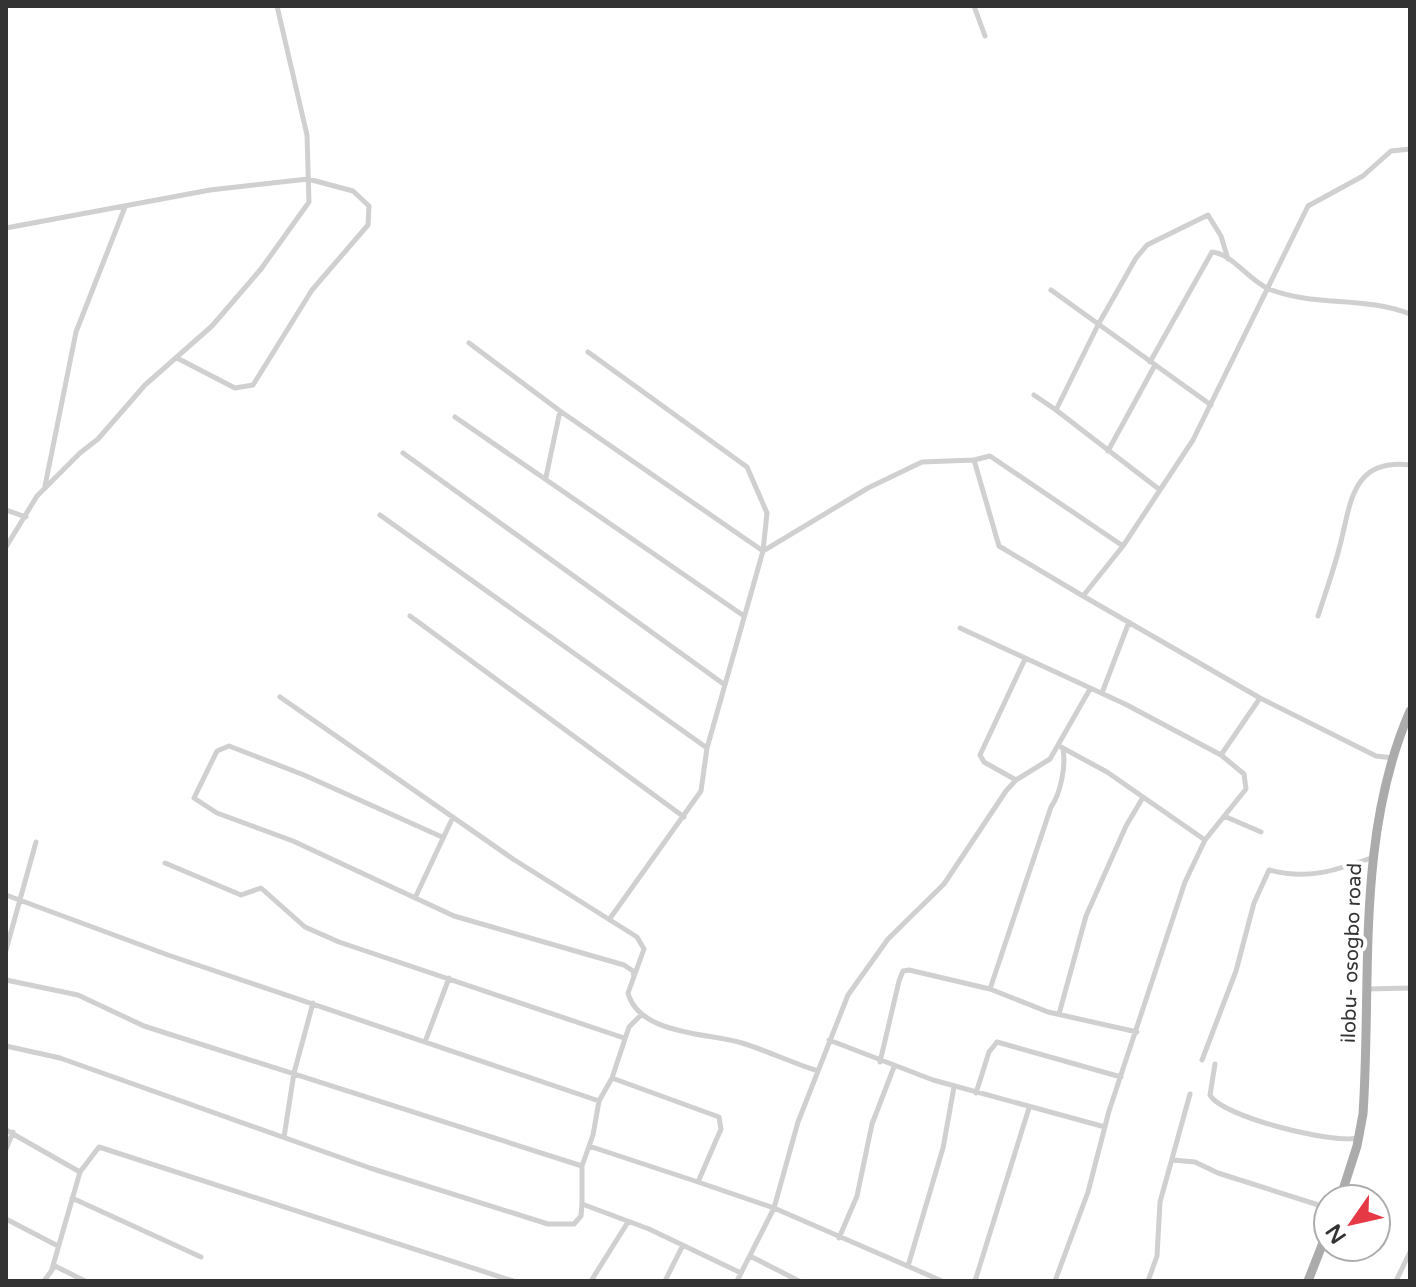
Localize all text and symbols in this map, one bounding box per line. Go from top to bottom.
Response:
street label: ilobu- osogbo road [1337,863,1367,1043]
north arrow [1312,1183,1392,1263]
text: N [1321,1219,1352,1248]

